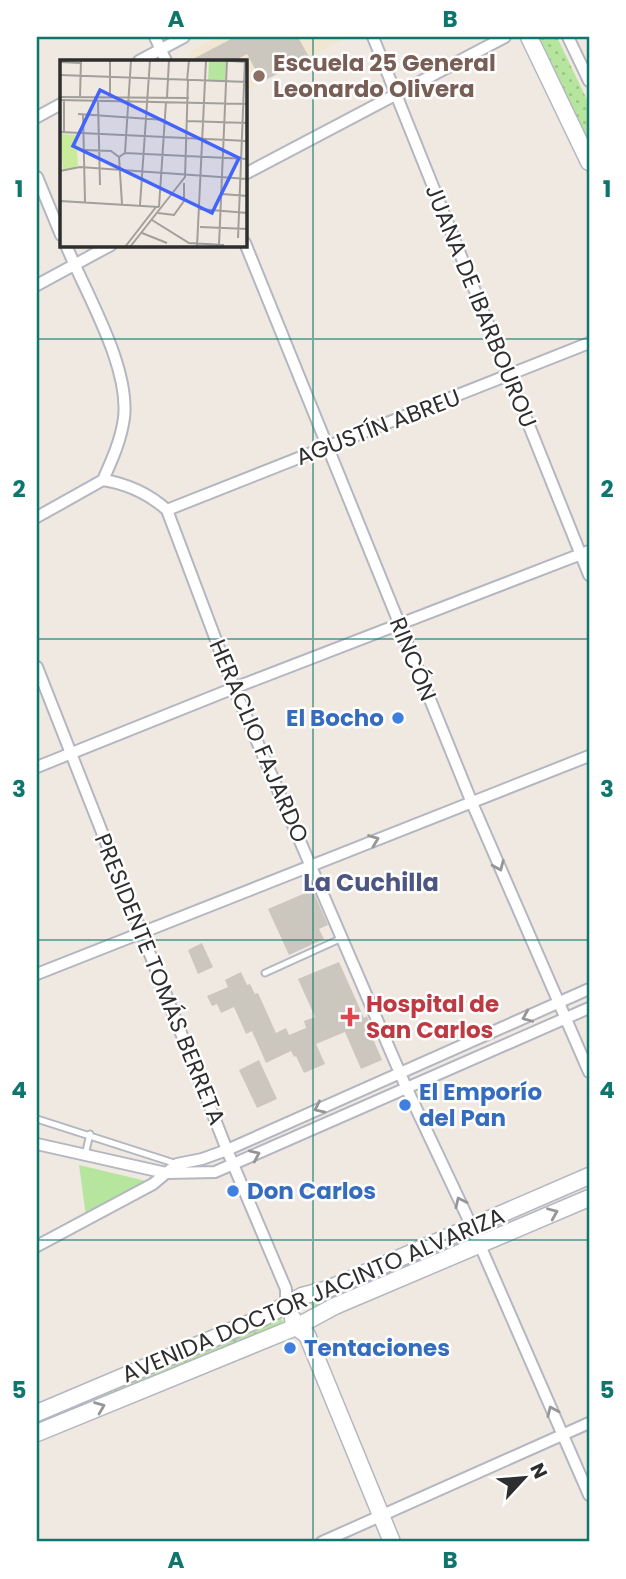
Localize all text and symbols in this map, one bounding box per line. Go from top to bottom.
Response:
text: A [168,3,185,35]
text: B [442,3,458,35]
place label: Escuela 25 General Leonardo Olivera [273,47,496,105]
inset map [60,60,247,247]
marker: Escuela 25 General Leonardo Olivera [251,68,267,84]
text: 1 [15,173,23,205]
text: 1 [603,173,611,205]
street label: JUANA DE IBARBOUROU [418,180,544,432]
street label: AGUSTÍN ABREU [291,381,465,473]
text: 2 [12,473,26,505]
text: 2 [600,473,614,505]
street label: RINCÓN [382,612,444,706]
street label: HERACLIO FAJARDO [202,634,316,848]
place label: El Bocho [286,702,384,734]
marker: El Bocho [390,710,406,726]
text: 3 [12,773,26,805]
text: 3 [600,773,614,805]
street label: PRESIDENTE TOMÁS BERRETA [87,828,233,1130]
one-way arrow [368,835,380,849]
one-way arrow [490,859,504,871]
district label: La Cuchilla [303,866,439,899]
place label: Hospital de San Carlos [366,988,499,1046]
marker: Hospital de San Carlos [340,1007,360,1027]
one-way arrow [522,1008,534,1022]
text: 4 [11,1074,27,1106]
text: 4 [599,1074,615,1106]
place label: El Emporío del Pan [419,1076,542,1134]
marker: El Emporío del Pan [397,1097,413,1113]
one-way arrow [314,1100,326,1114]
one-way arrow [248,1149,260,1163]
place label: Don Carlos [247,1175,376,1207]
marker: Don Carlos [225,1183,241,1199]
one-way arrow [454,1197,468,1210]
street label: AVENIDA DOCTOR JACINTO ALVARIZA [117,1200,509,1390]
one-way arrow [546,1207,559,1221]
place label: Tentaciones [304,1332,450,1364]
marker: Tentaciones [282,1340,298,1356]
text: 5 [12,1374,26,1406]
text: 5 [600,1374,614,1406]
one-way arrow [93,1401,105,1415]
one-way arrow [546,1405,560,1418]
north arrow [490,1442,560,1512]
text: N [524,1458,554,1483]
text: A [168,1544,185,1576]
text: B [442,1544,458,1576]

